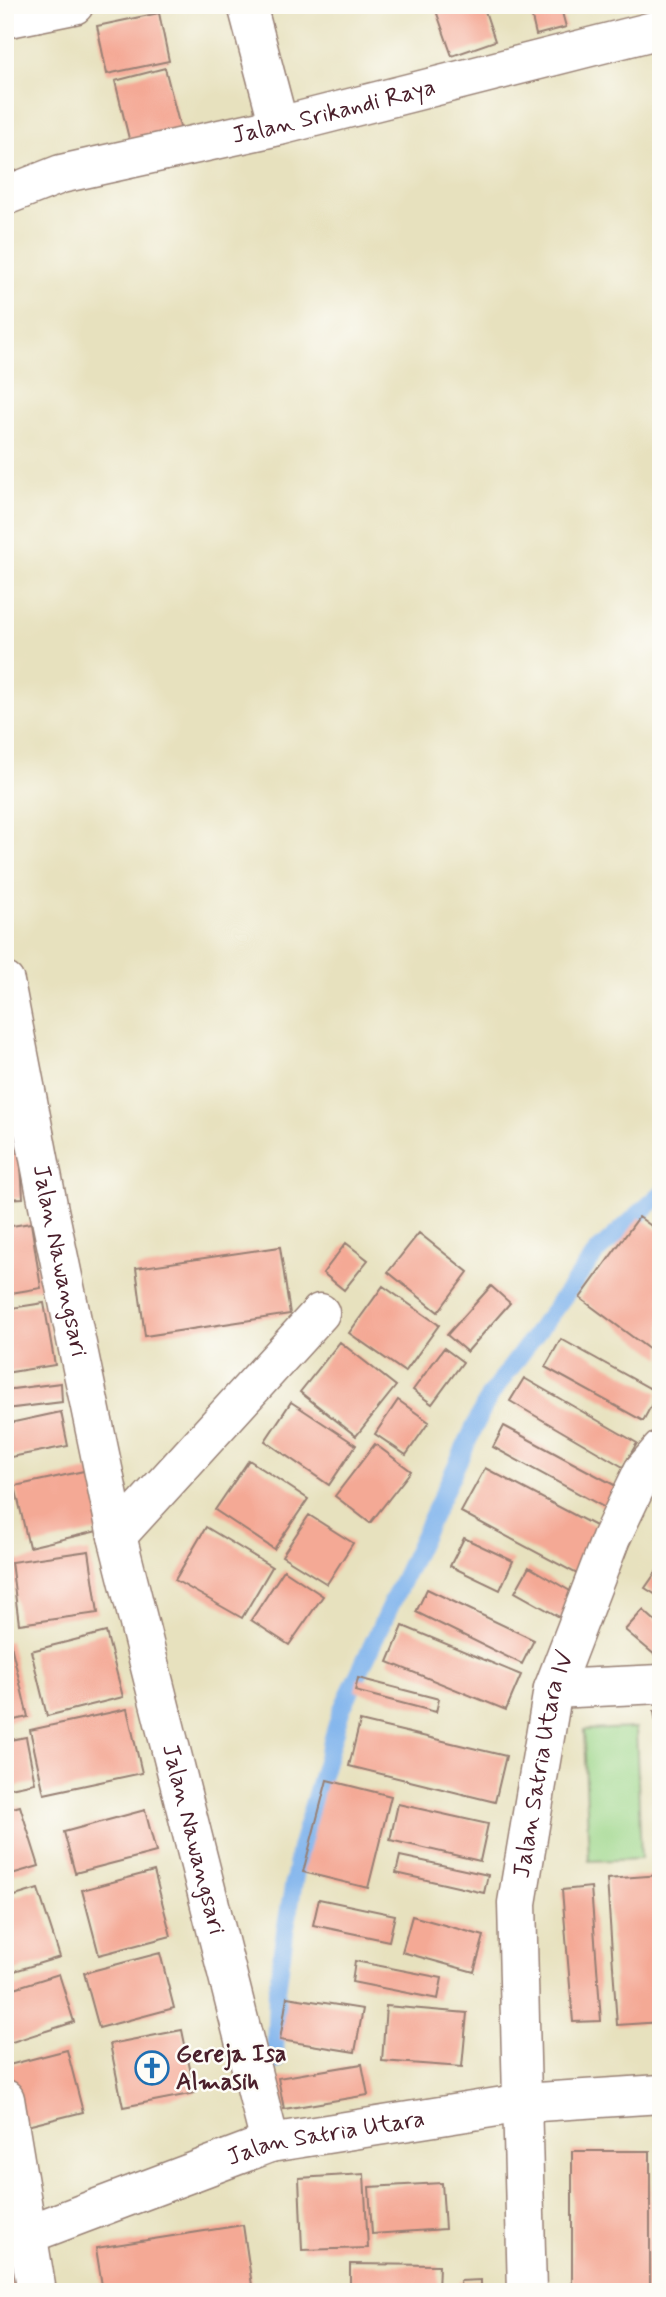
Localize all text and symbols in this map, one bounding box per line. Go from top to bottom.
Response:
street label: Jalan Srikandi Raya [229,71,439,151]
street label: Jalan Nawangsari [25,1162,95,1359]
street label: Jalan Satria Utara IV [506,1647,582,1880]
street label: Jalan Nawangsari [155,1741,232,1938]
place label: Gereja Isa Almasih [176,2039,287,2098]
church icon: Gereja Isa Almasih [133,2049,171,2087]
street label: Jalan Satria Utara [223,2103,427,2173]

